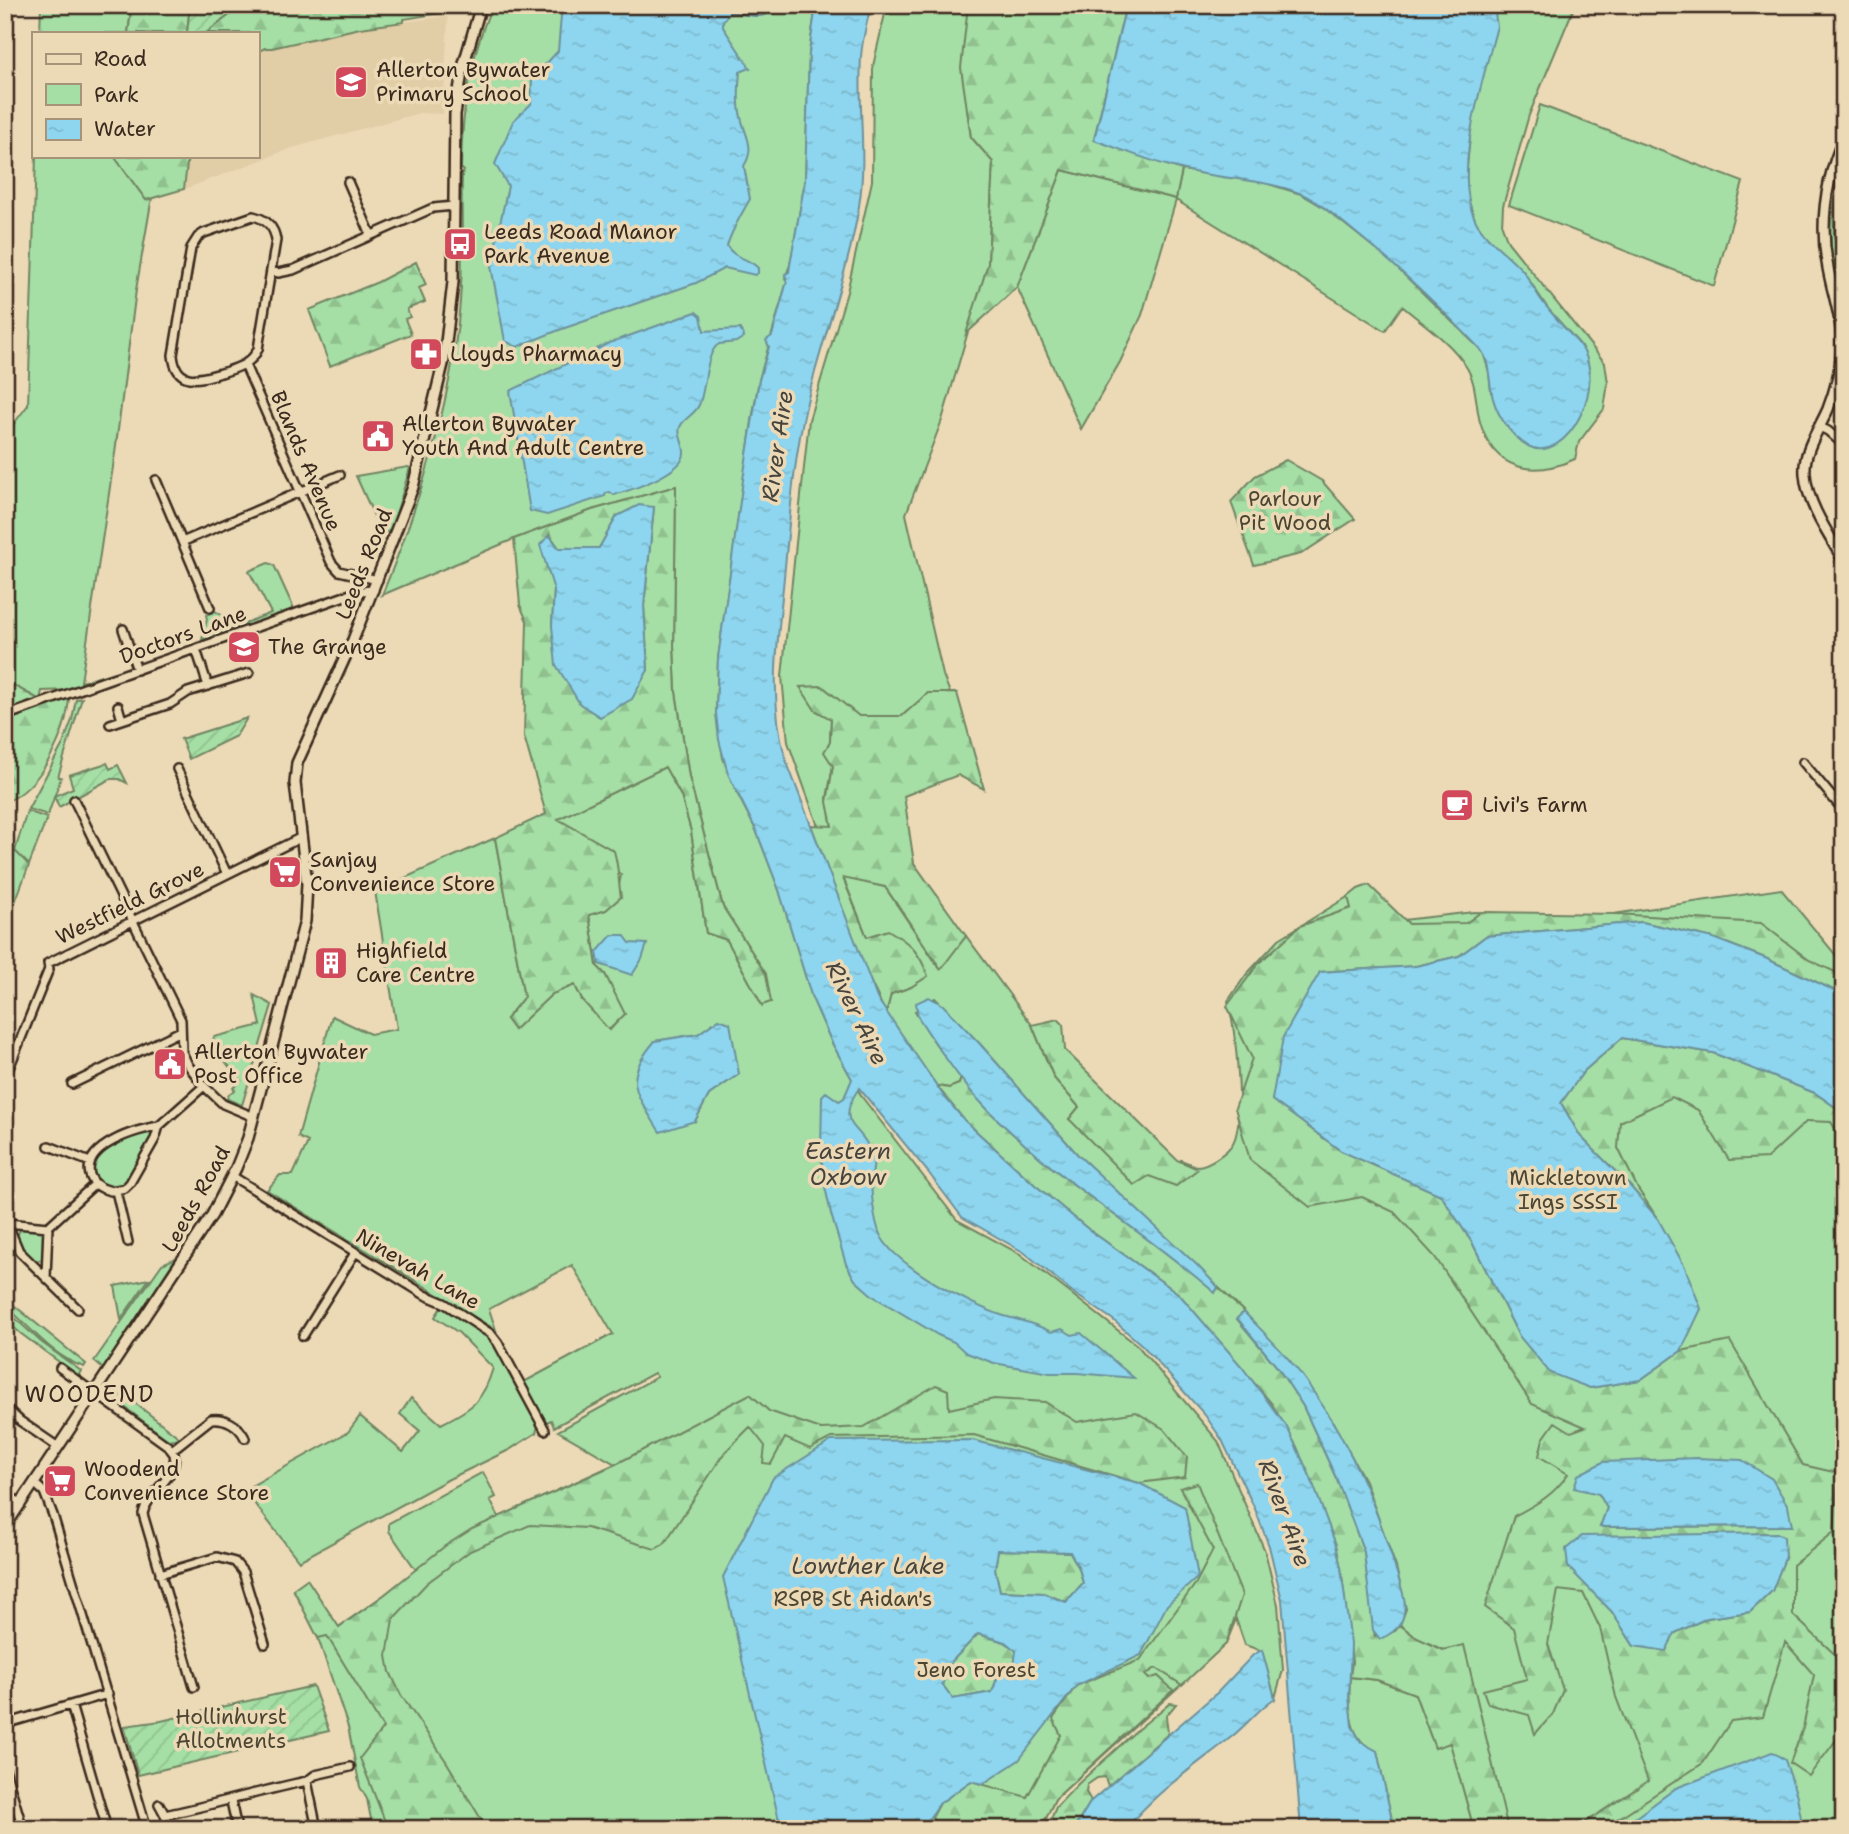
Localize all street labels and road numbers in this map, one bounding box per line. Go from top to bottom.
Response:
street label: Blands Avenue [264,387,348,535]
street label: Leeds Road [329,504,399,624]
street label: Doctors Lane [116,599,250,671]
street label: Westfield Grove [51,855,209,951]
street label: Leeds Road [155,1141,237,1257]
street label: Ninevah Lane [351,1222,485,1316]

